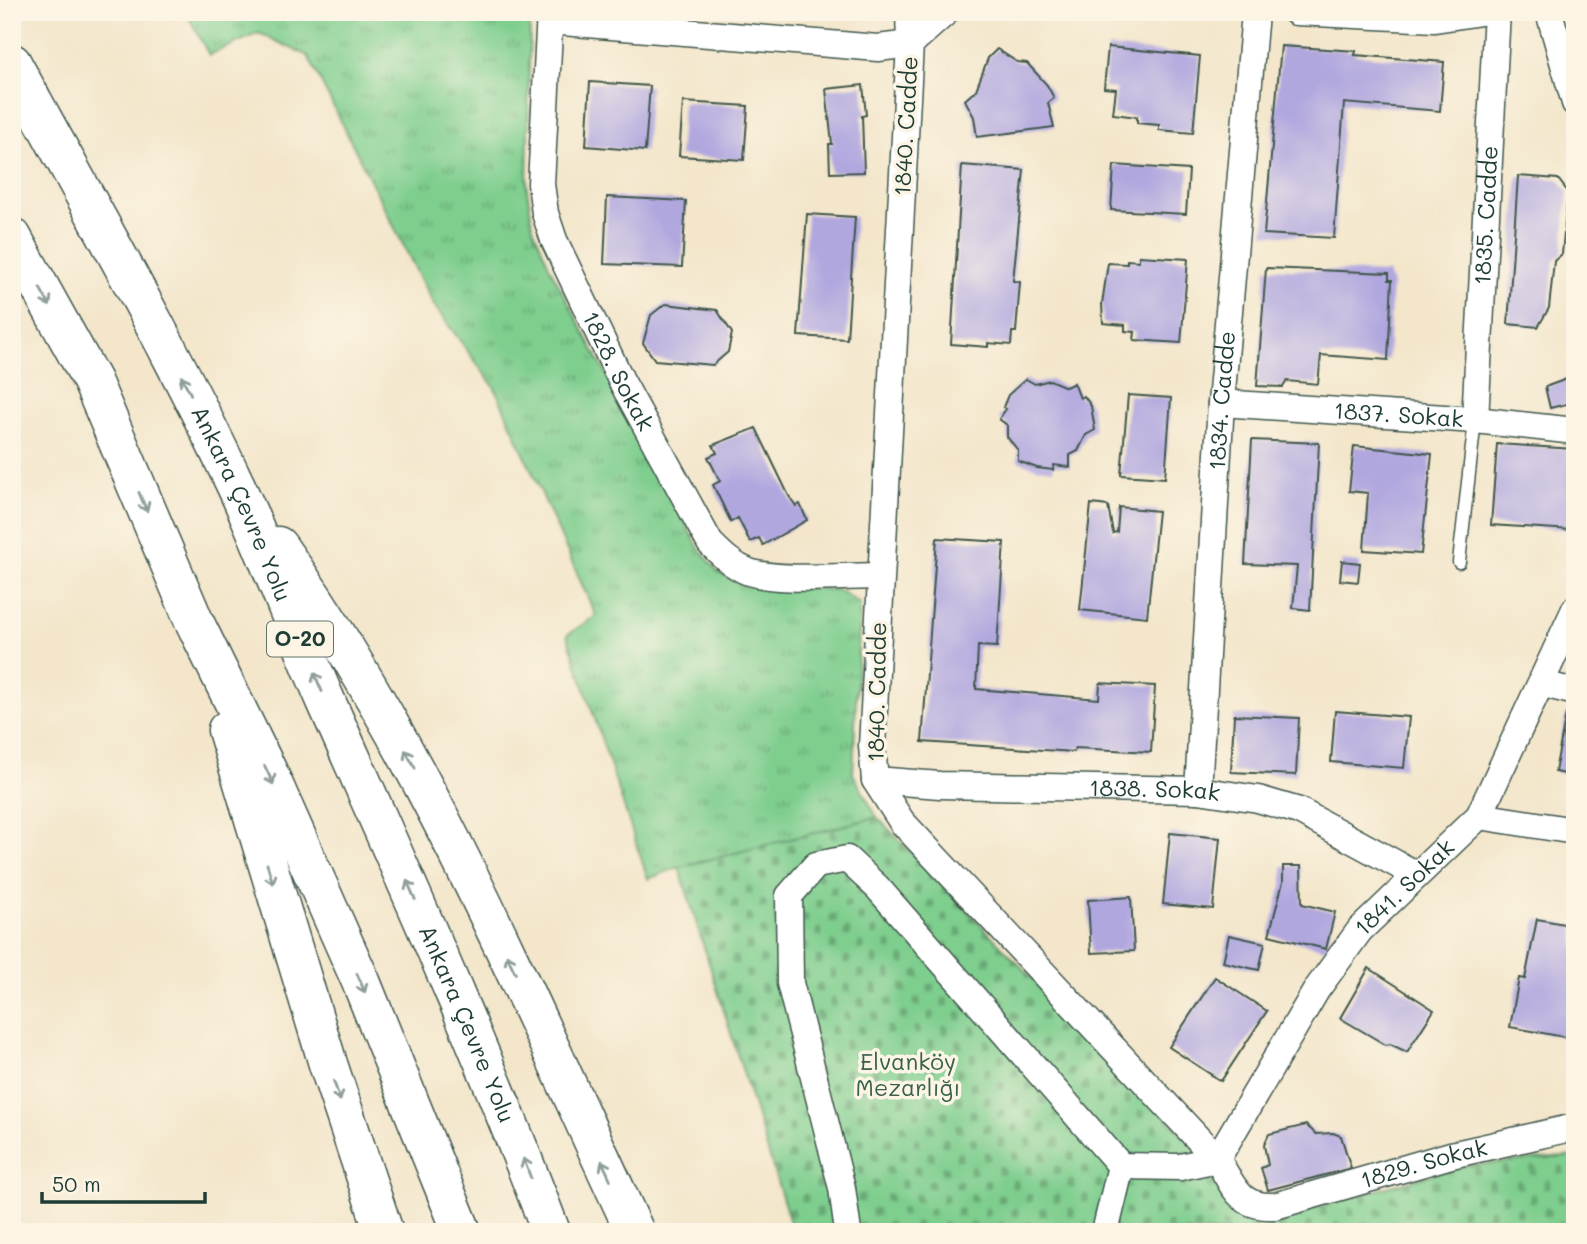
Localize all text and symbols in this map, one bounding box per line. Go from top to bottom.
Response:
street label: 1840. Cadde [886,55,924,197]
street label: 1835. Cadde [1466,145,1504,286]
one-way arrow [39,286,52,307]
street label: 1828. Sokak [576,306,662,436]
street label: 1834. Cadde [1201,330,1241,471]
one-way arrow [178,375,192,396]
street label: 1837. Sokak [1333,395,1465,433]
street label: Ankara Çevre Yolu [185,400,299,605]
one-way arrow [137,491,150,512]
road number: O-20 [267,622,333,656]
street label: 1840. Cadde [860,622,892,762]
one-way arrow [311,672,324,694]
one-way arrow [403,750,417,770]
one-way arrow [263,764,276,785]
street label: 1838. Sokak [1089,772,1222,807]
street label: 1841. Sokak [1347,832,1460,942]
one-way arrow [265,863,278,885]
one-way arrow [404,880,417,901]
street label: Ankara Çevre Yolu [413,920,523,1127]
one-way arrow [503,953,516,974]
one-way arrow [356,972,369,993]
park label: Elvanköy Mezarlığı [856,1046,960,1102]
one-way arrow [332,1080,344,1102]
street label: 1829. Sokak [1357,1131,1490,1194]
one-way arrow [519,1157,532,1179]
scale bar [42,1160,205,1204]
one-way arrow [599,1160,612,1181]
text: 50 m [52,1170,101,1197]

